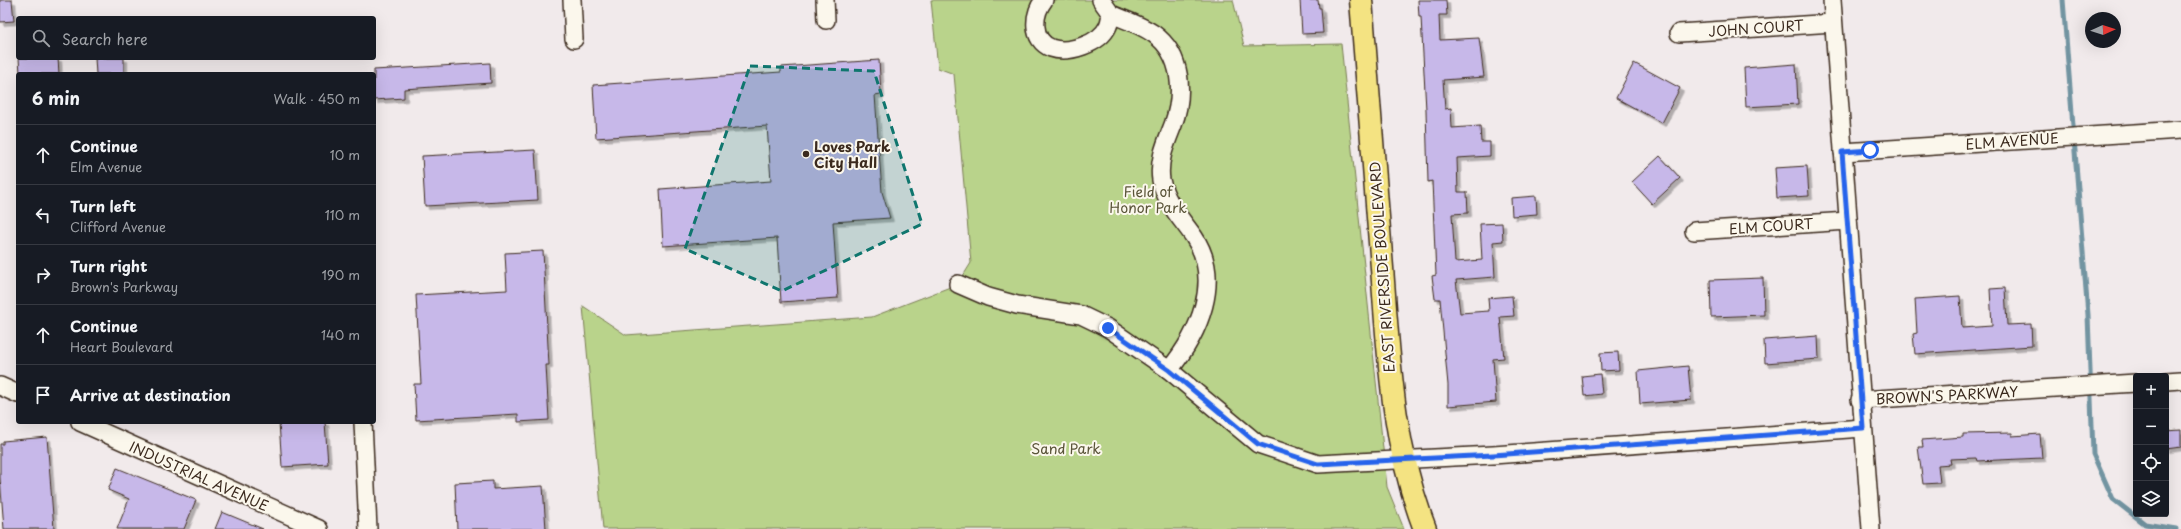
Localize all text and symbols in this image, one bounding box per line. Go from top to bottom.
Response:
north arrow [2085,12,2121,48]
street label: JOHN COURT [1708,14,1805,42]
search box [16,16,376,60]
icon: search [30,27,52,49]
text: Search here [62,27,148,50]
text: 6 min [32,85,80,111]
text: Walk · 450 m [274,89,360,108]
street label: ELM AVENUE [1965,127,2059,155]
text: Continue [70,134,138,157]
place label: Loves Park City Hall [814,136,891,173]
route start [1861,141,1879,159]
icon: ahead [32,144,54,166]
text: 10 m [330,145,360,164]
marker: Loves Park City Hall [801,149,811,159]
text: Elm Avenue [70,157,142,176]
street label: EAST RIVERSIDE BOULEVARD [1364,161,1400,373]
park label: Field of Honor Park [1109,181,1187,218]
text: Turn left [70,194,136,217]
icon: left [32,204,54,226]
text: 110 m [325,205,360,224]
street label: ELM COURT [1728,213,1814,239]
text: Clifford Avenue [70,217,166,236]
text: Turn right [70,254,147,277]
icon: right [32,264,54,286]
text: 190 m [321,265,360,284]
text: Brown's Parkway [70,277,178,296]
text: Continue [70,314,138,337]
route end [1099,319,1117,337]
icon: ahead [32,324,54,346]
text: 140 m [321,325,360,344]
text: Heart Boulevard [70,337,173,356]
map controls [2133,373,2169,517]
button: + [2133,373,2169,409]
street label: BROWN'S PARKWAY [1875,381,2019,409]
text: Arrive at destination [70,383,231,406]
icon: arrive [32,384,54,406]
button: − [2133,409,2169,445]
street label: INDUSTRIAL AVENUE [126,436,272,516]
park label: Sand Park [1031,438,1101,459]
button: locate [2133,445,2169,481]
button: layers [2133,481,2169,517]

